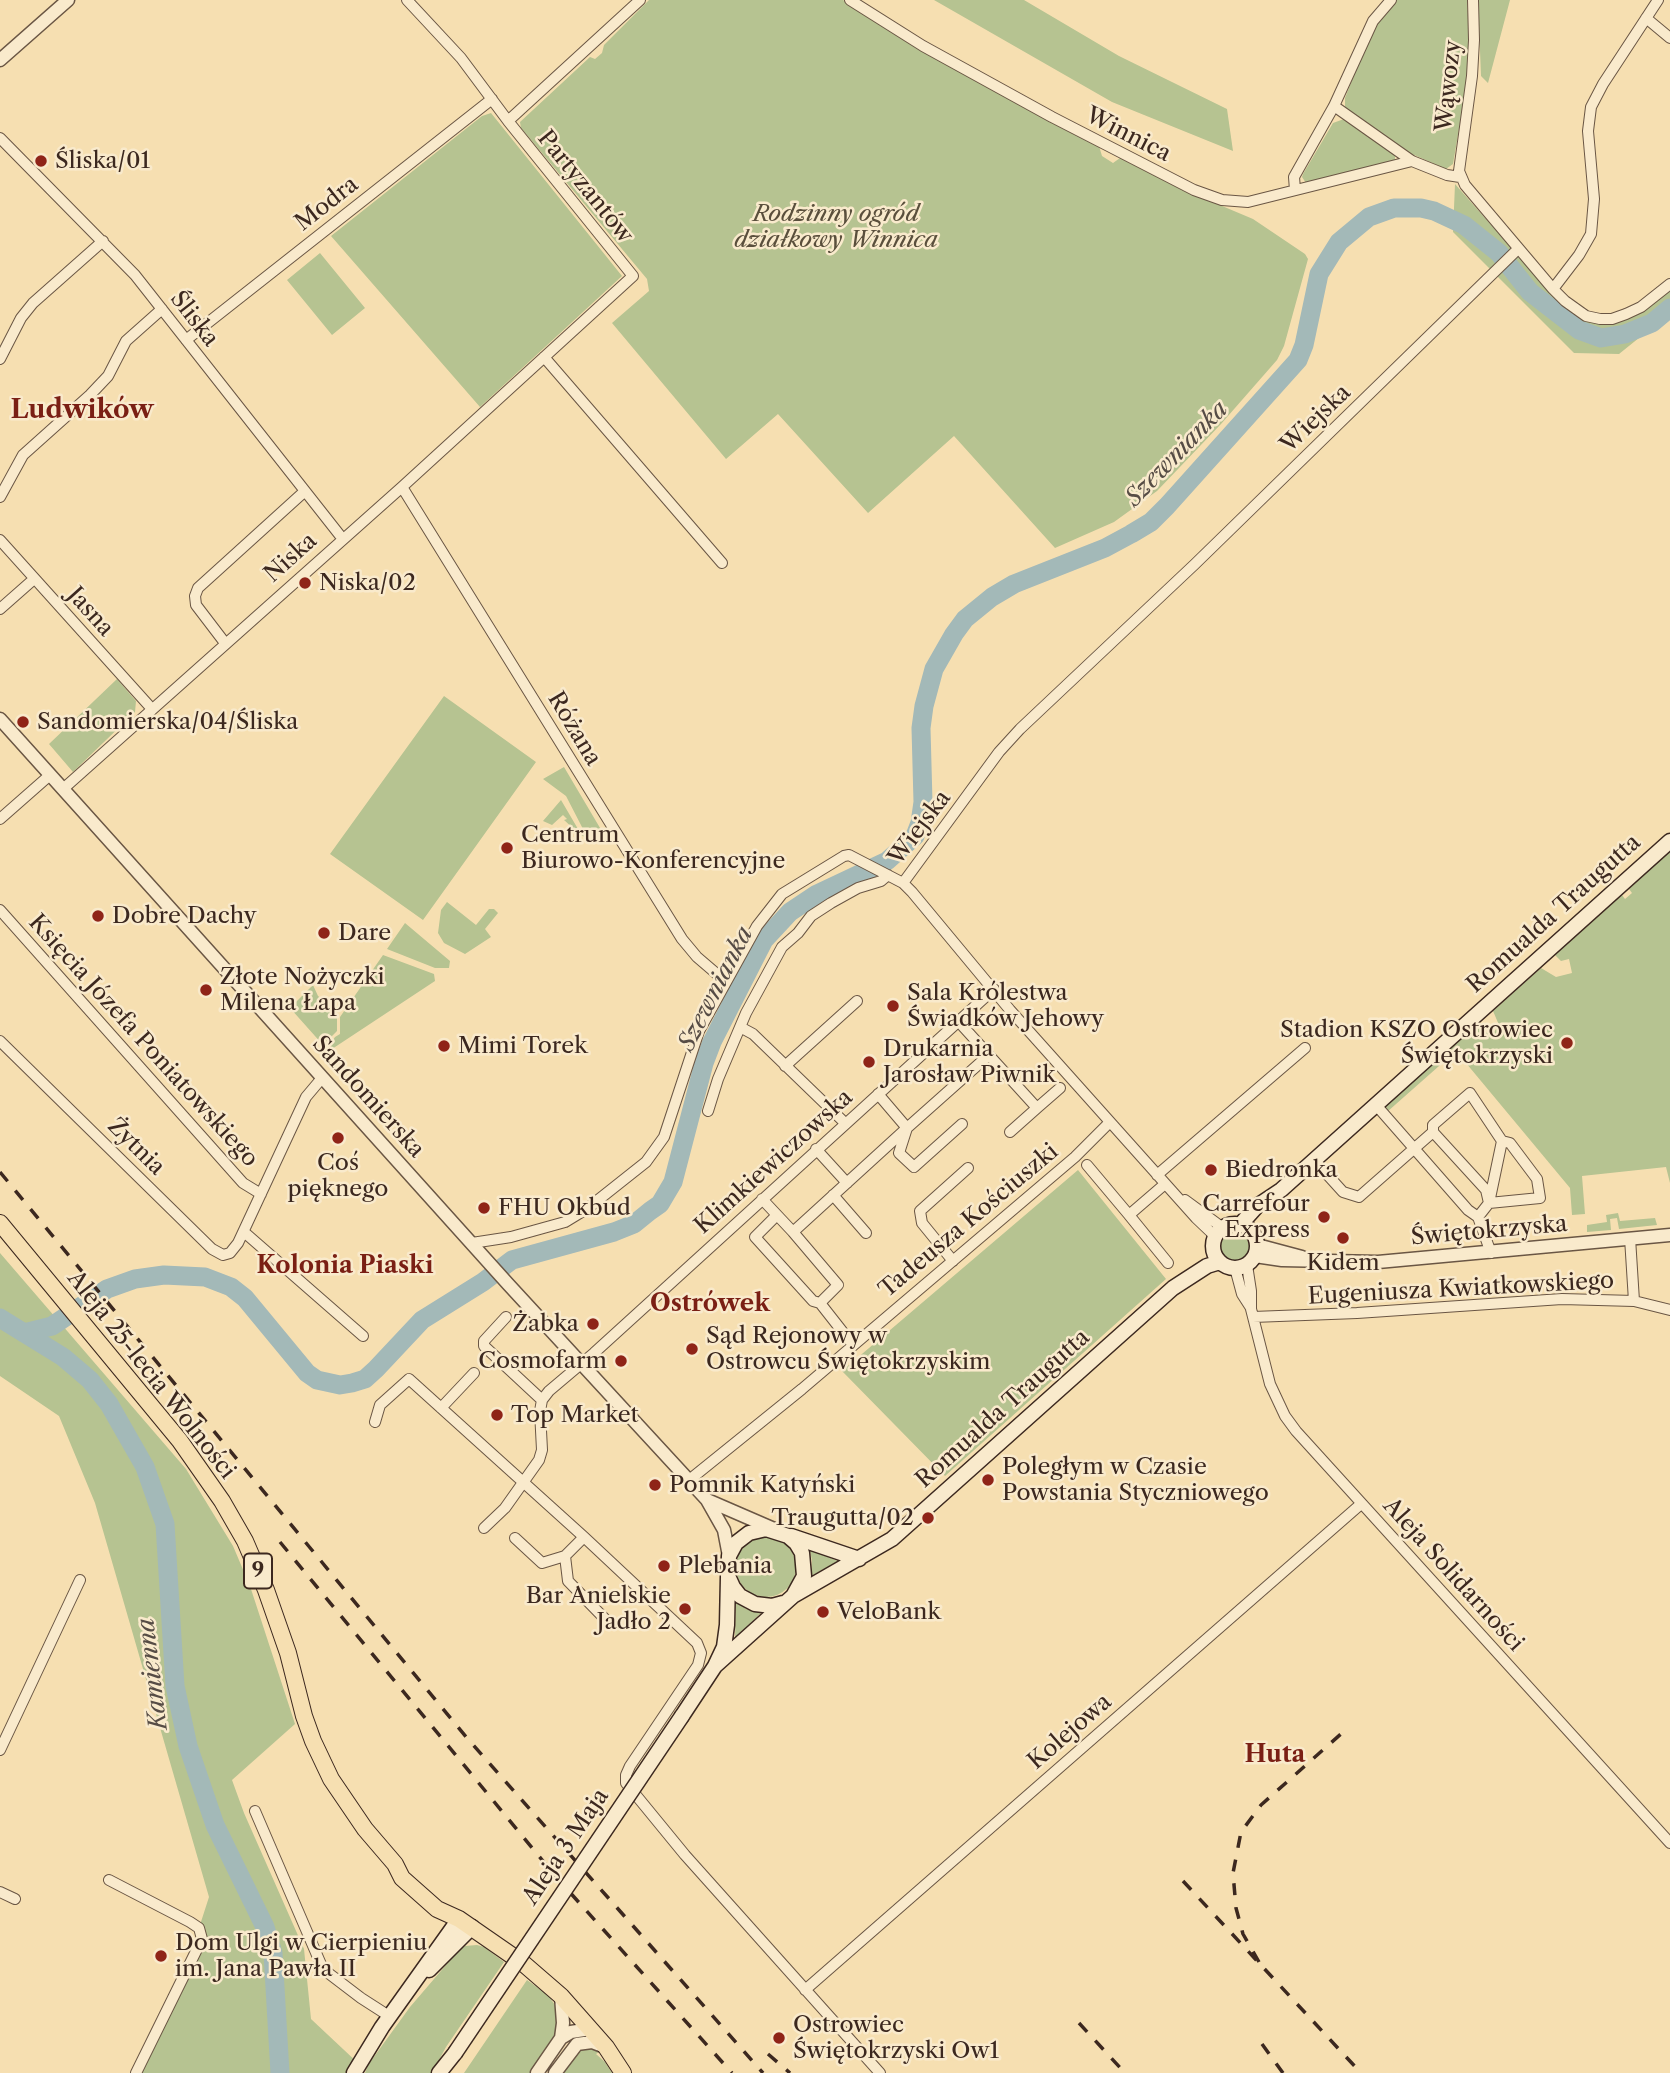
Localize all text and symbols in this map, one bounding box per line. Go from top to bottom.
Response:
street label: Wąwozy [1430,39,1468,133]
street label: Winnica [1081,102,1175,168]
street label: Partyzantów [531,125,639,249]
place label: Śliska/01 [55,147,150,175]
marker: Śliska/01 [33,153,49,169]
street label: Modra [290,171,364,237]
park label: Rodzinny ogród działkowy Winnica [734,200,938,254]
street label: Śliska [164,286,224,352]
street label: Wiejska [1275,379,1357,459]
district label: Ludwików [10,394,154,426]
water label: Szewnianka [1120,395,1234,513]
street label: Niska [259,527,323,589]
place label: Niska/02 [319,569,416,597]
marker: Niska/02 [297,575,313,591]
street label: Jasna [61,582,119,642]
street label: Różana [541,687,607,771]
place label: Sandomierska/04/Śliska [37,708,298,736]
marker: Sandomierska/04/Śliska [15,714,31,730]
street label: Wiejska [883,785,957,871]
place label: Centrum Biurowo-Konferencyjne [521,821,785,875]
street label: Romualda Traugutta [1462,829,1646,999]
marker: Centrum Biurowo-Konferencyjne [499,840,515,856]
place label: Dobre Dachy [112,902,256,930]
marker: Dobre Dachy [90,908,106,924]
street label: Księcia Józefa Poniatowskiego [22,909,264,1173]
place label: Dare [338,919,391,947]
water label: Szewnianka [672,922,760,1056]
marker: Dare [316,925,332,941]
place label: Złote Nożyczki Milena Łapa [220,963,385,1017]
place label: Sala Królestwa Świadków Jehowy [907,979,1104,1033]
marker: Złote Nożyczki Milena Łapa [198,982,214,998]
marker: Sala Królestwa Świadków Jehowy [885,998,901,1014]
place label: Stadion KSZO Ostrowiec Świętokrzyski [1280,1016,1553,1070]
street label: Sandomierska [306,1030,430,1164]
place label: Mimi Torek [458,1032,587,1060]
place label: Drukarnia Jarosław Piwnik [883,1035,1056,1089]
marker: Stadion KSZO Ostrowiec Świętokrzyski [1559,1035,1575,1051]
marker: Mimi Torek [436,1038,452,1054]
marker: Drukarnia Jarosław Piwnik [861,1054,877,1070]
street label: Klimkiewiczowska [689,1084,859,1240]
street label: Żytnia [102,1113,170,1181]
marker: Coś pięknego [330,1130,346,1146]
street label: Tadeusza Kościuszki [874,1138,1064,1304]
place label: Coś pięknego [288,1149,388,1203]
place label: Biedronka [1225,1156,1338,1184]
marker: Biedronka [1203,1162,1219,1178]
place label: Carrefour Express [1202,1190,1310,1244]
place label: FHU Okbud [498,1194,631,1222]
marker: FHU Okbud [476,1200,492,1216]
marker: Carrefour Express [1316,1209,1332,1225]
street label: Świętokrzyska [1410,1210,1568,1252]
marker: Kidem [1335,1230,1351,1246]
place label: Kidem [1306,1249,1380,1277]
district label: Kolonia Piaski [257,1252,433,1280]
street label: Aleja 25-lecia Wolności [61,1265,241,1485]
street label: Eugeniusza Kwiatkowskiego [1307,1267,1615,1311]
district label: Ostrówek [650,1290,770,1318]
place label: Żabka [512,1310,579,1338]
marker: Żabka [585,1316,601,1332]
place label: Sąd Rejonowy w Ostrowcu Świętokrzyskim [706,1322,990,1376]
street label: Romualda Traugutta [911,1324,1095,1494]
marker: Sąd Rejonowy w Ostrowcu Świętokrzyskim [684,1341,700,1357]
place label: Cosmofarm [478,1347,607,1375]
marker: Cosmofarm [613,1353,629,1369]
place label: Top Market [511,1401,639,1429]
marker: Top Market [489,1407,505,1423]
place label: Poległym w Czasie Powstania Styczniowego [1002,1453,1269,1507]
place label: Pomnik Katyński [669,1471,855,1499]
marker: Poległym w Czasie Powstania Styczniowego [980,1472,996,1488]
marker: Pomnik Katyński [647,1477,663,1493]
street label: Aleja Solidarności [1377,1493,1529,1657]
place label: Traugutta/02 [771,1504,914,1532]
marker: Traugutta/02 [920,1510,936,1526]
place label: Plebania [678,1552,772,1580]
road number: 9 [244,1554,272,1588]
marker: Plebania [656,1558,672,1574]
place label: Bar Anielskie Jadło 2 [526,1582,671,1636]
place label: VeloBank [837,1598,941,1626]
marker: Bar Anielskie Jadło 2 [677,1601,693,1617]
marker: VeloBank [815,1604,831,1620]
water label: Kamienna [132,1616,174,1732]
street label: Kolejowa [1023,1688,1117,1776]
district label: Huta [1245,1741,1305,1769]
street label: Aleja 3 Maja [517,1784,615,1910]
place label: Dom Ulgi w Cierpieniu im. Jana Pawła II [175,1929,427,1983]
marker: Dom Ulgi w Cierpieniu im. Jana Pawła II [153,1948,169,1964]
place label: Ostrowiec Świętokrzyski Ow1 [793,2011,999,2065]
marker: Ostrowiec Świętokrzyski Ow1 [771,2030,787,2046]

